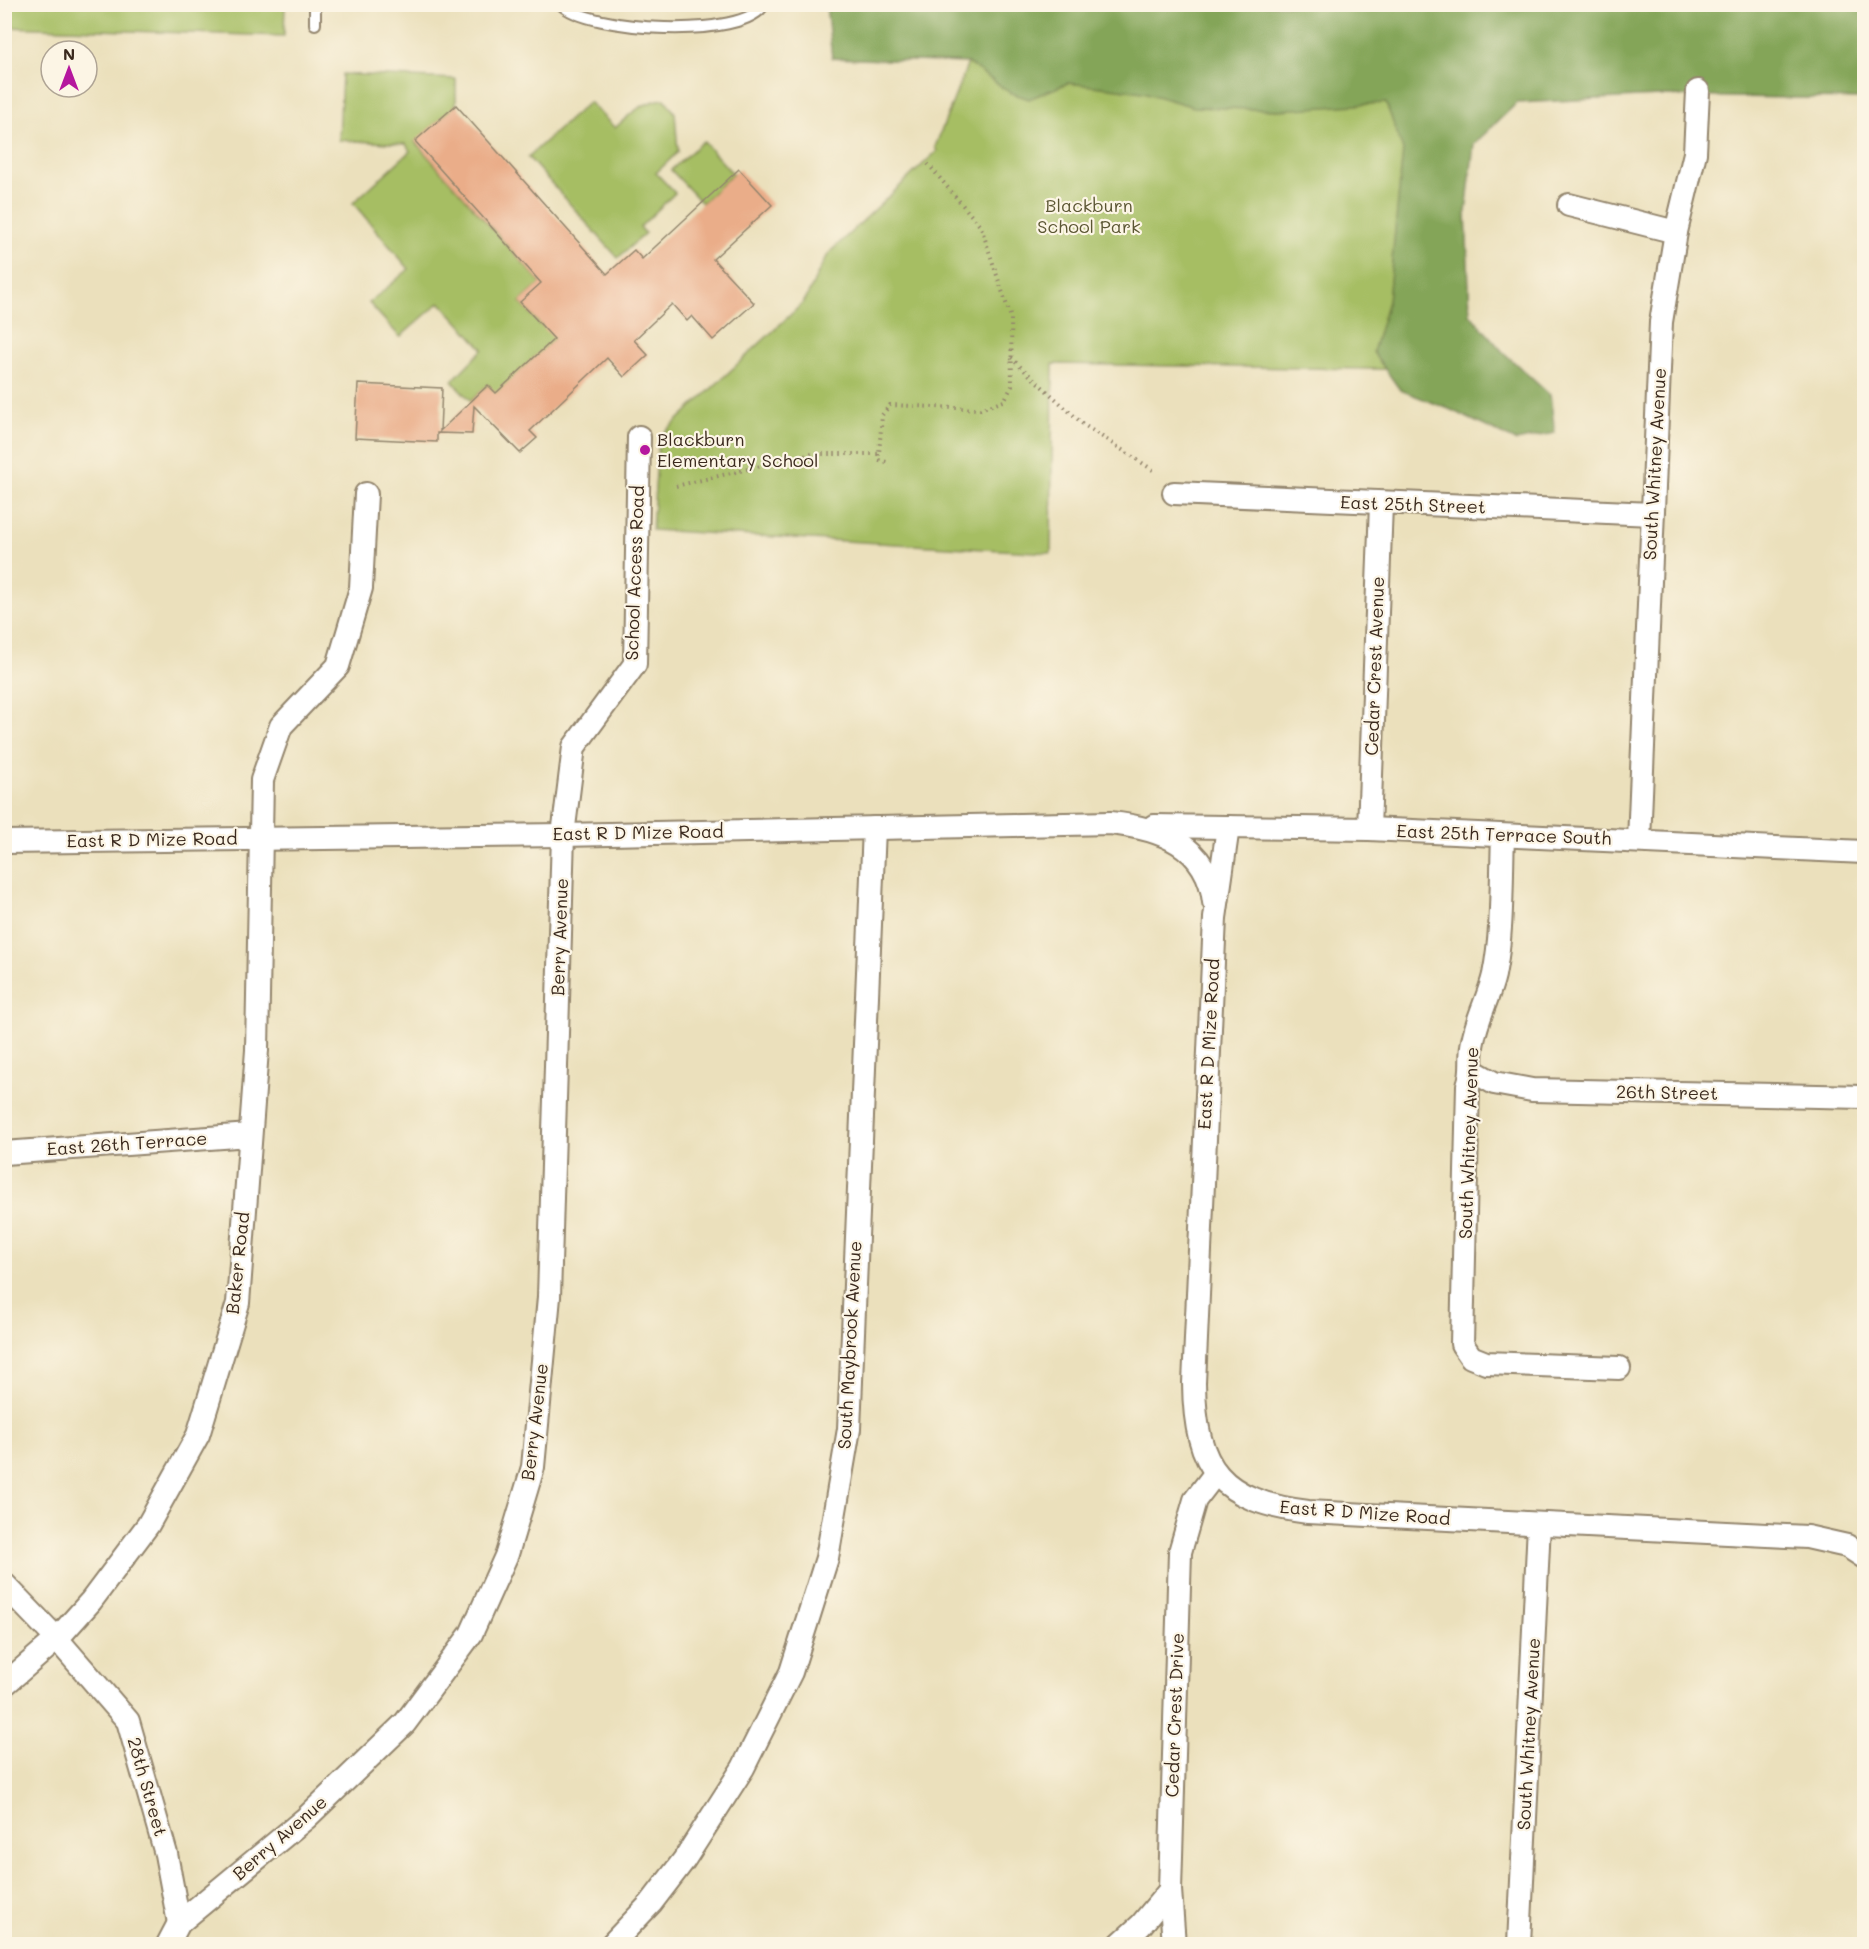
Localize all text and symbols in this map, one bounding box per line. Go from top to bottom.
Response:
north arrow [39,39,99,99]
text: N [63,43,75,64]
park label: Blackburn School Park [1037,193,1141,238]
street label: South Whitney Avenue [1637,367,1671,561]
place label: Blackburn Elementary School [657,427,819,472]
marker: Blackburn Elementary School [638,443,652,457]
street label: School Access Road [619,485,649,661]
street label: East 25th Street [1340,489,1486,519]
street label: Cedar Crest Avenue [1359,576,1389,756]
street label: East 25th Terrace South [1396,818,1612,850]
street label: East R D Mize Road [552,819,724,845]
street label: East R D Mize Road [66,826,238,852]
street label: Berry Avenue [545,878,573,996]
street label: East R D Mize Road [1192,958,1224,1130]
street label: South Whitney Avenue [1453,1046,1483,1240]
street label: 26th Street [1616,1079,1718,1105]
street label: East 26th Terrace [46,1125,208,1161]
street label: Baker Road [220,1211,254,1315]
street label: South Maybrook Avenue [832,1240,866,1450]
street label: Berry Avenue [515,1362,553,1482]
street label: East R D Mize Road [1279,1494,1451,1530]
street label: Cedar Crest Drive [1159,1632,1189,1798]
street label: South Whitney Avenue [1511,1637,1545,1831]
street label: 28th Street [122,1734,174,1839]
street label: Berry Avenue [227,1790,332,1885]

